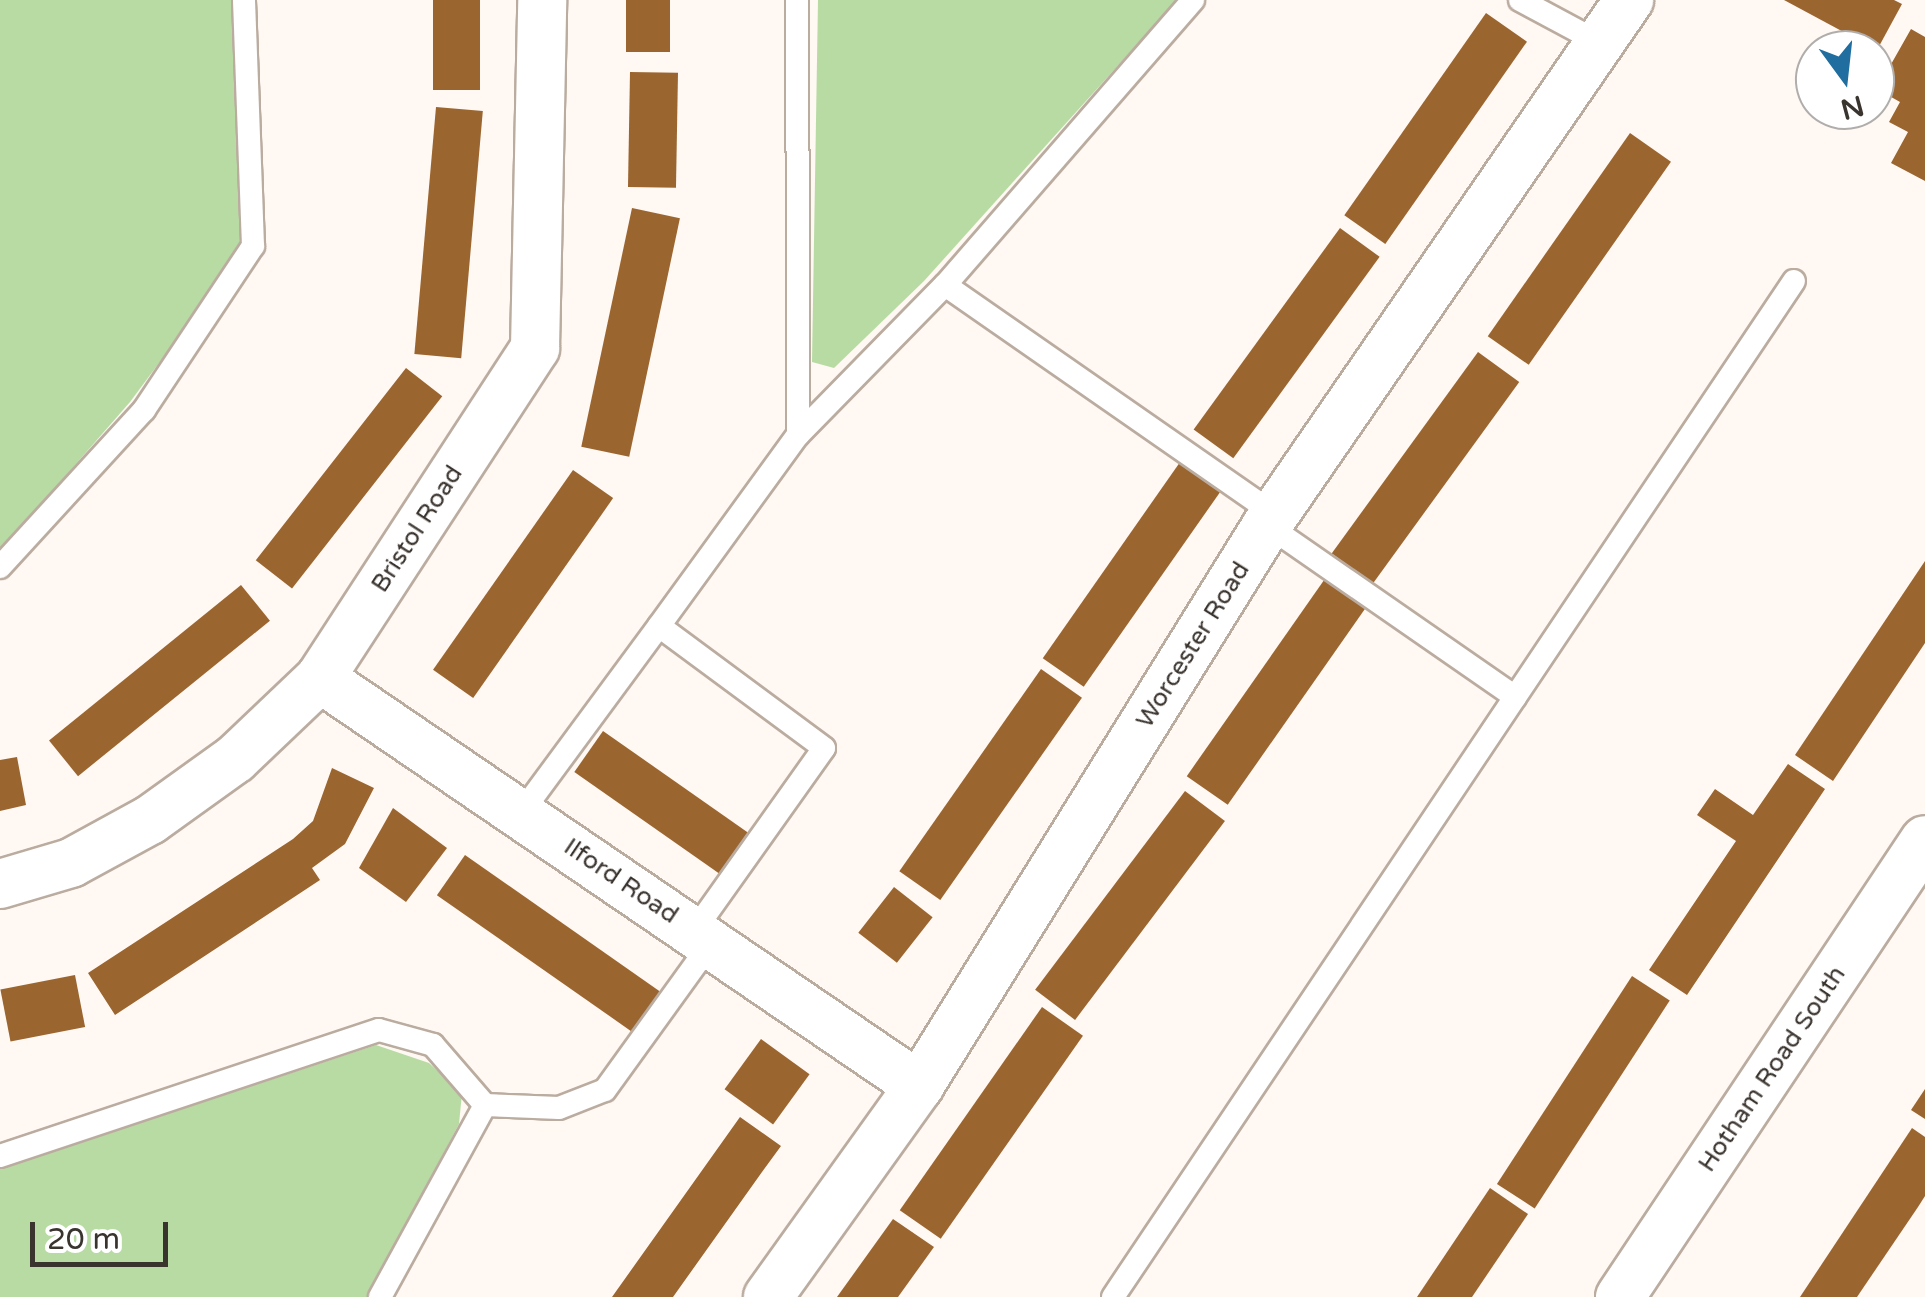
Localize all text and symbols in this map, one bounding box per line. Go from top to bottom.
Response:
north arrow [1795,30,1895,130]
text: N [1837,88,1868,126]
street label: Bristol Road [365,460,469,598]
street label: Worcester Road [1130,556,1256,734]
street label: Ilford Road [558,832,684,930]
street label: Hotham Road South [1692,960,1852,1178]
scale bar [35,1202,172,1264]
text: 20 m [47,1221,120,1258]

